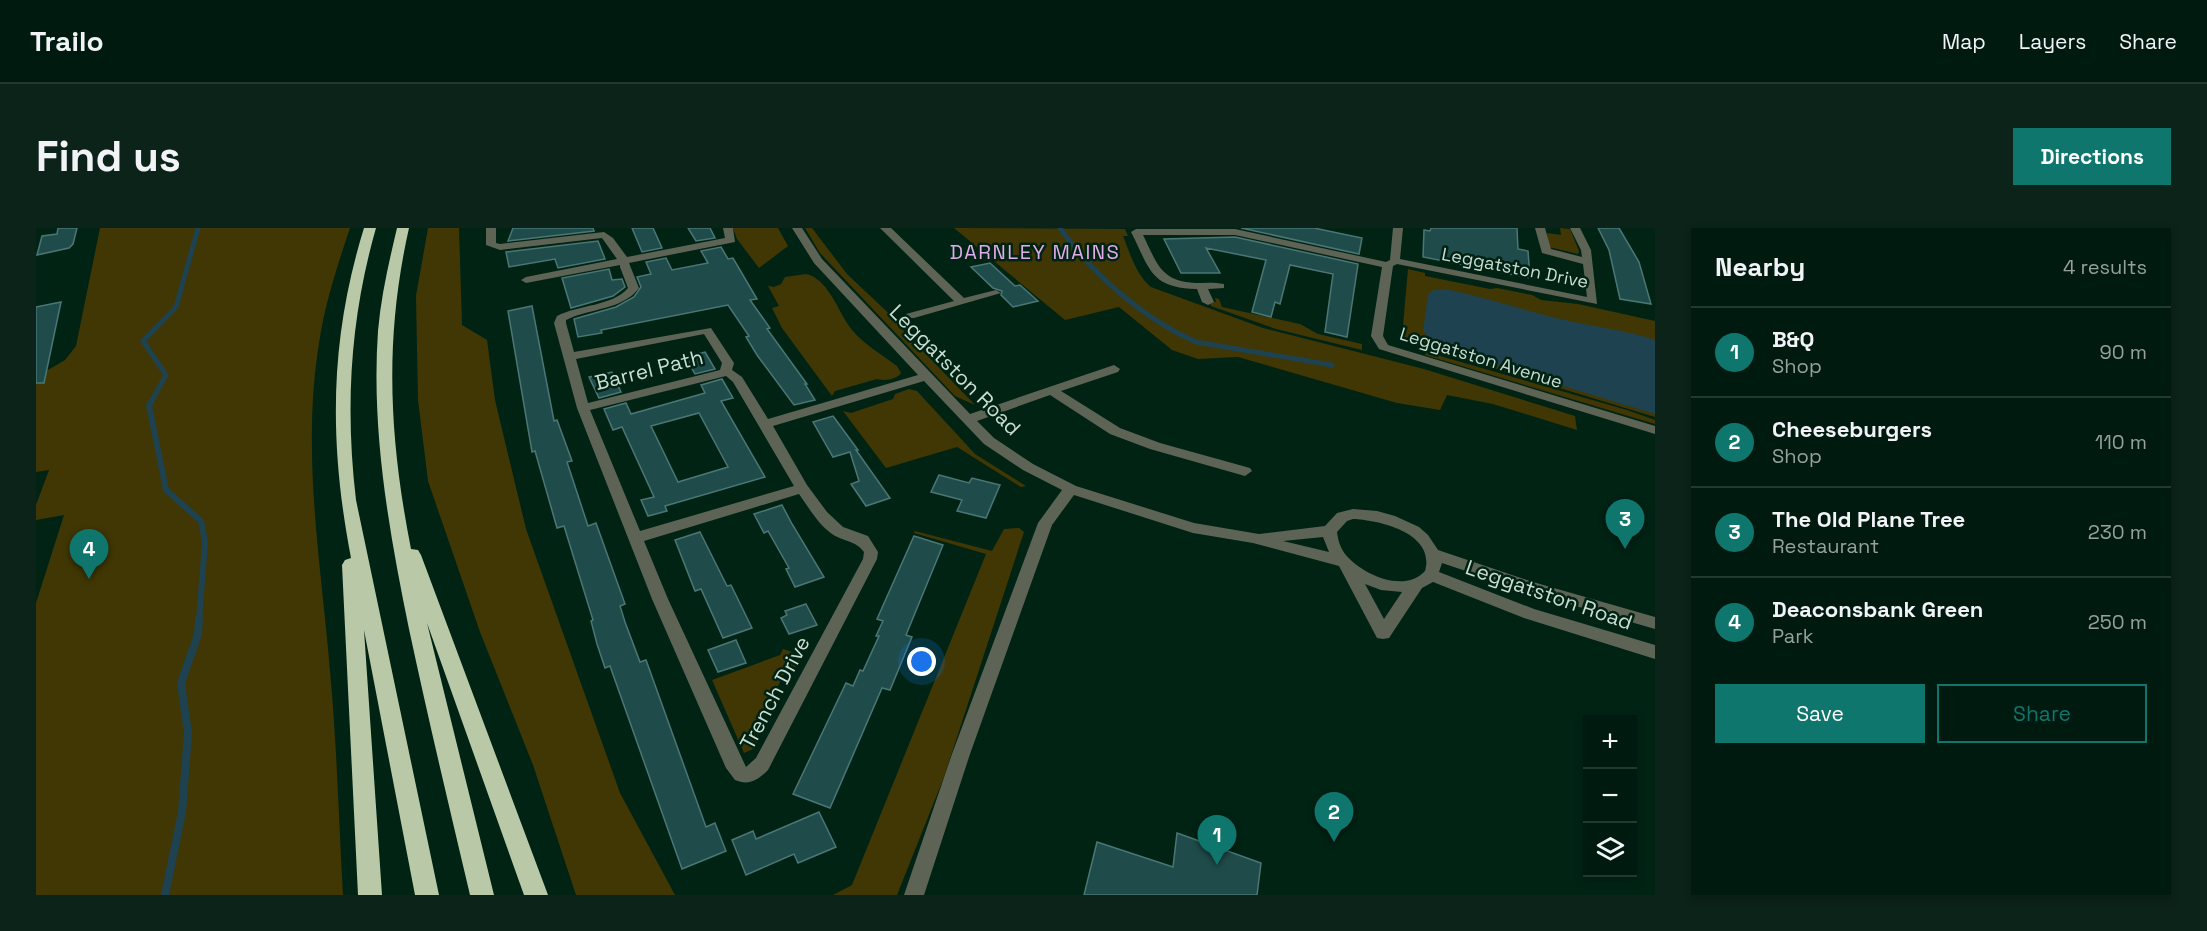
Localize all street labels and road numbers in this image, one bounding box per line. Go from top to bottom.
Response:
street label: Leggatston Drive [1440,242,1590,293]
street label: Leggatston Road [884,298,1027,441]
street label: Leggatston Avenue [1397,322,1565,393]
street label: Barrel Path [592,343,706,396]
street label: Leggatston Road [1462,553,1636,636]
street label: Trench Drive [733,631,816,754]

